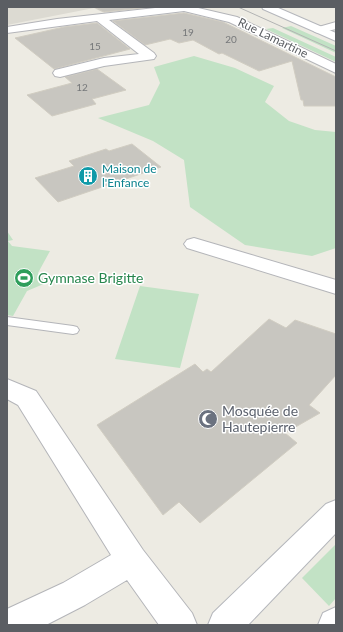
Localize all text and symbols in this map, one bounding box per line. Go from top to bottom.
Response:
street label: Rue Lamartine [236,14,311,61]
house number: 19 [182,26,194,38]
house number: 20 [225,33,237,45]
house number: 15 [89,40,101,52]
house number: 12 [76,81,88,93]
place label: Maison de l'Enfance [102,161,157,190]
building icon: Maison de l'Enfance [77,165,99,187]
sports icon: Gymnase Brigitte [13,267,35,289]
place label: Gymnase Brigitte [38,269,143,286]
place label: Mosquée de Hautepierre [222,402,298,435]
mosque icon: Mosquée de Hautepierre [197,408,219,430]

